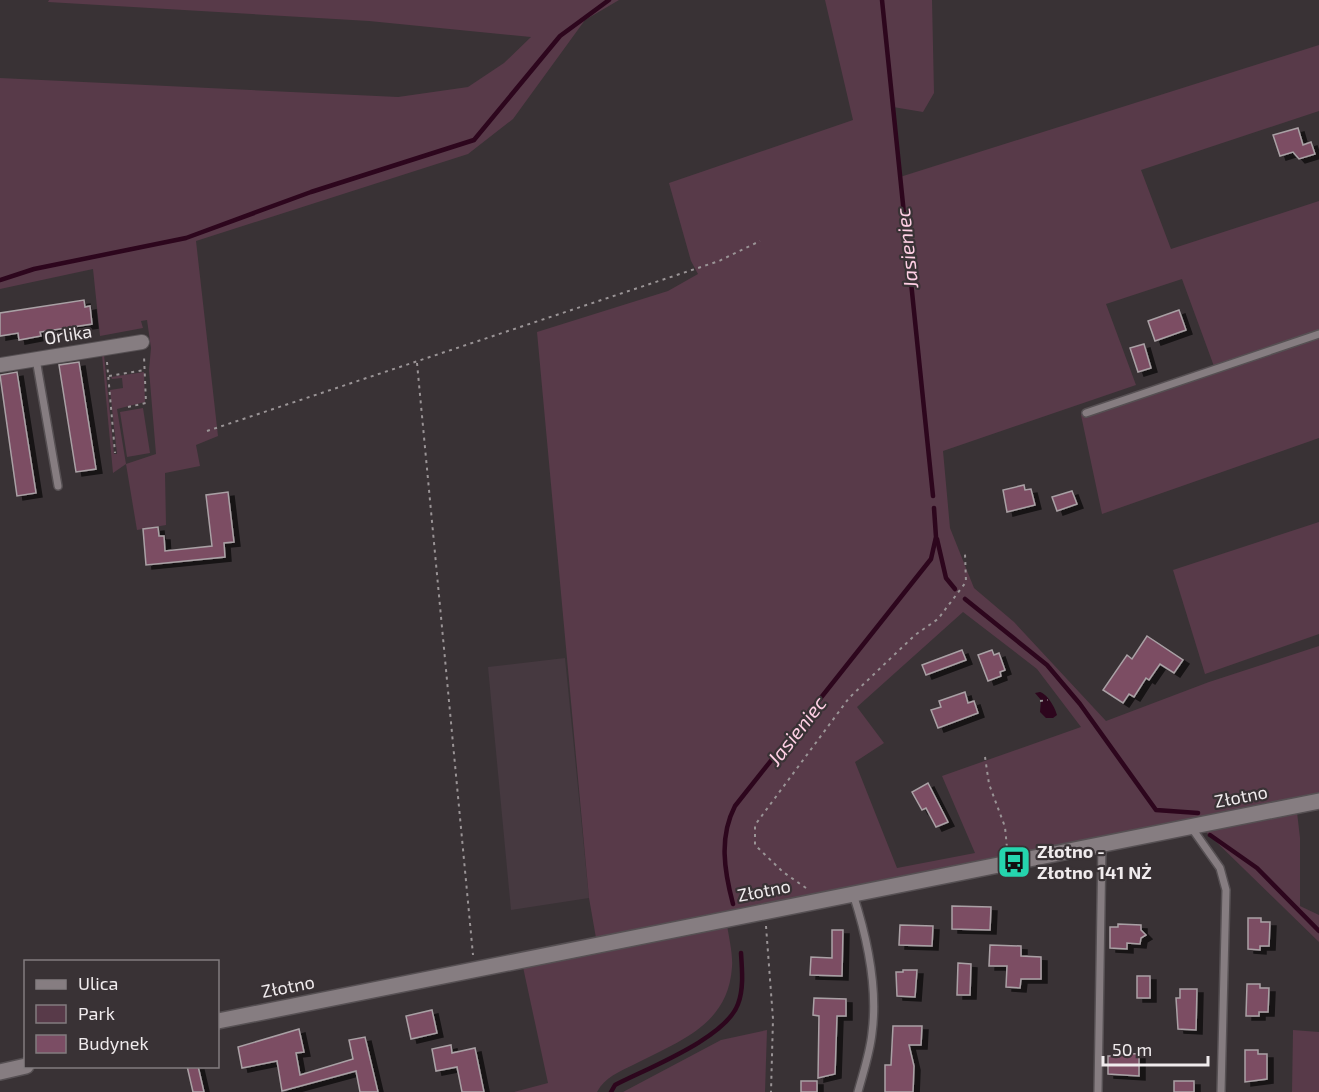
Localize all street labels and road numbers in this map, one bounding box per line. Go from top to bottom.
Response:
street label: Orlika [42,319,93,349]
street label: Złotno [1212,780,1269,812]
street label: Złotno [735,874,792,906]
street label: Złotno [259,970,316,1002]

